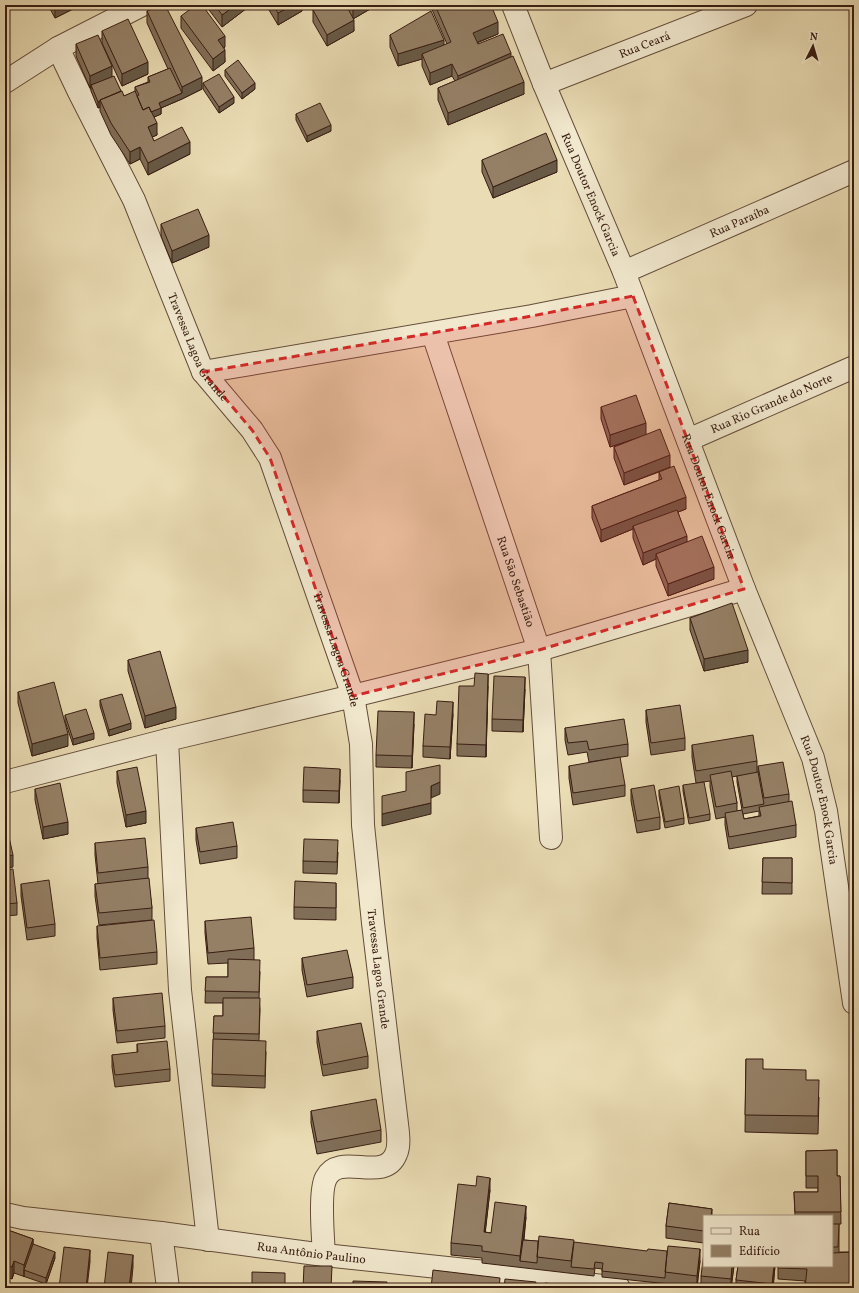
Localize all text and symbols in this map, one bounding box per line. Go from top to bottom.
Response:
north arrow [793,26,833,66]
street label: Rua Ceará [617,28,673,63]
text: N [809,30,818,45]
street label: Rua Doutor Enock Garcia [557,131,623,259]
street label: Rua Paraíba [707,202,772,242]
street label: Travessa Lagoa Grande [163,291,232,406]
street label: Rua Rio Grande do Norte [708,370,835,438]
street label: Rua Doutor Enock Garcia [677,432,739,562]
street label: Rua São Sebastião [492,534,538,629]
street label: Travessa Lagoa Grande [308,590,362,709]
street label: Rua Doutor Enock Garcia [796,733,841,866]
street label: Travessa Lagoa Grande [363,908,393,1030]
legend [703,1215,833,1267]
text: Rua [739,1224,760,1240]
street label: Rua Antônio Paulino [256,1239,367,1268]
text: Edifício [739,1244,780,1260]

